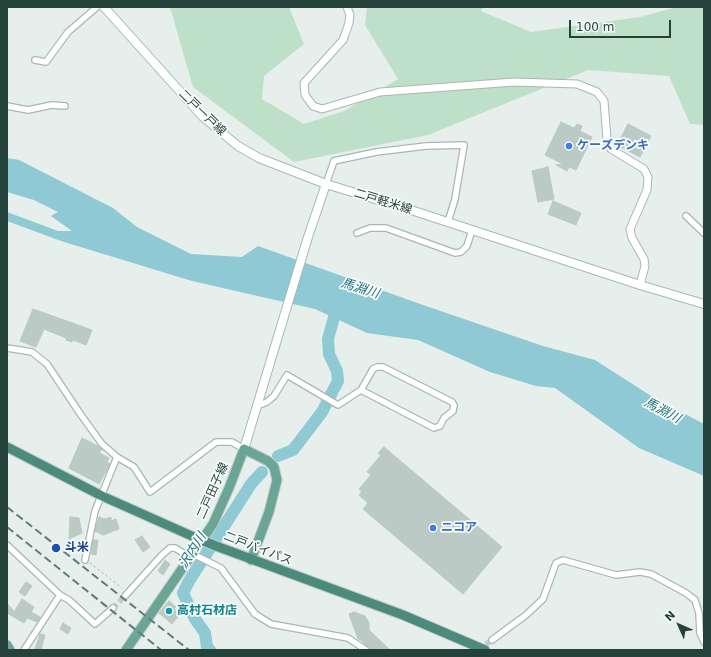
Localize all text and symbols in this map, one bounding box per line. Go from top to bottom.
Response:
scale bar [571,12,673,38]
text: 100 m [576,20,614,34]
street label: 二戸一戸線 [175,87,229,139]
place label: ケーズデンキ [577,139,649,153]
marker: ケーズデンキ [564,141,574,151]
street label: 二戸軽米線 [352,186,414,218]
water label: 馬淵川 [339,276,381,302]
water label: 馬淵川 [641,395,683,427]
street label: 二戸田子線 [194,461,232,521]
place label: ニコア [441,521,477,535]
marker: ニコア [428,523,438,533]
street label: 二戸バイパス [222,529,294,569]
water label: 沢内川 [176,530,210,572]
place label: 斗米 [65,541,89,555]
marker: 斗米 [50,542,62,554]
place label: 高村石材店 [177,604,237,618]
north arrow [659,605,699,645]
marker: 高村石材店 [164,606,174,616]
text: N [662,608,678,624]

